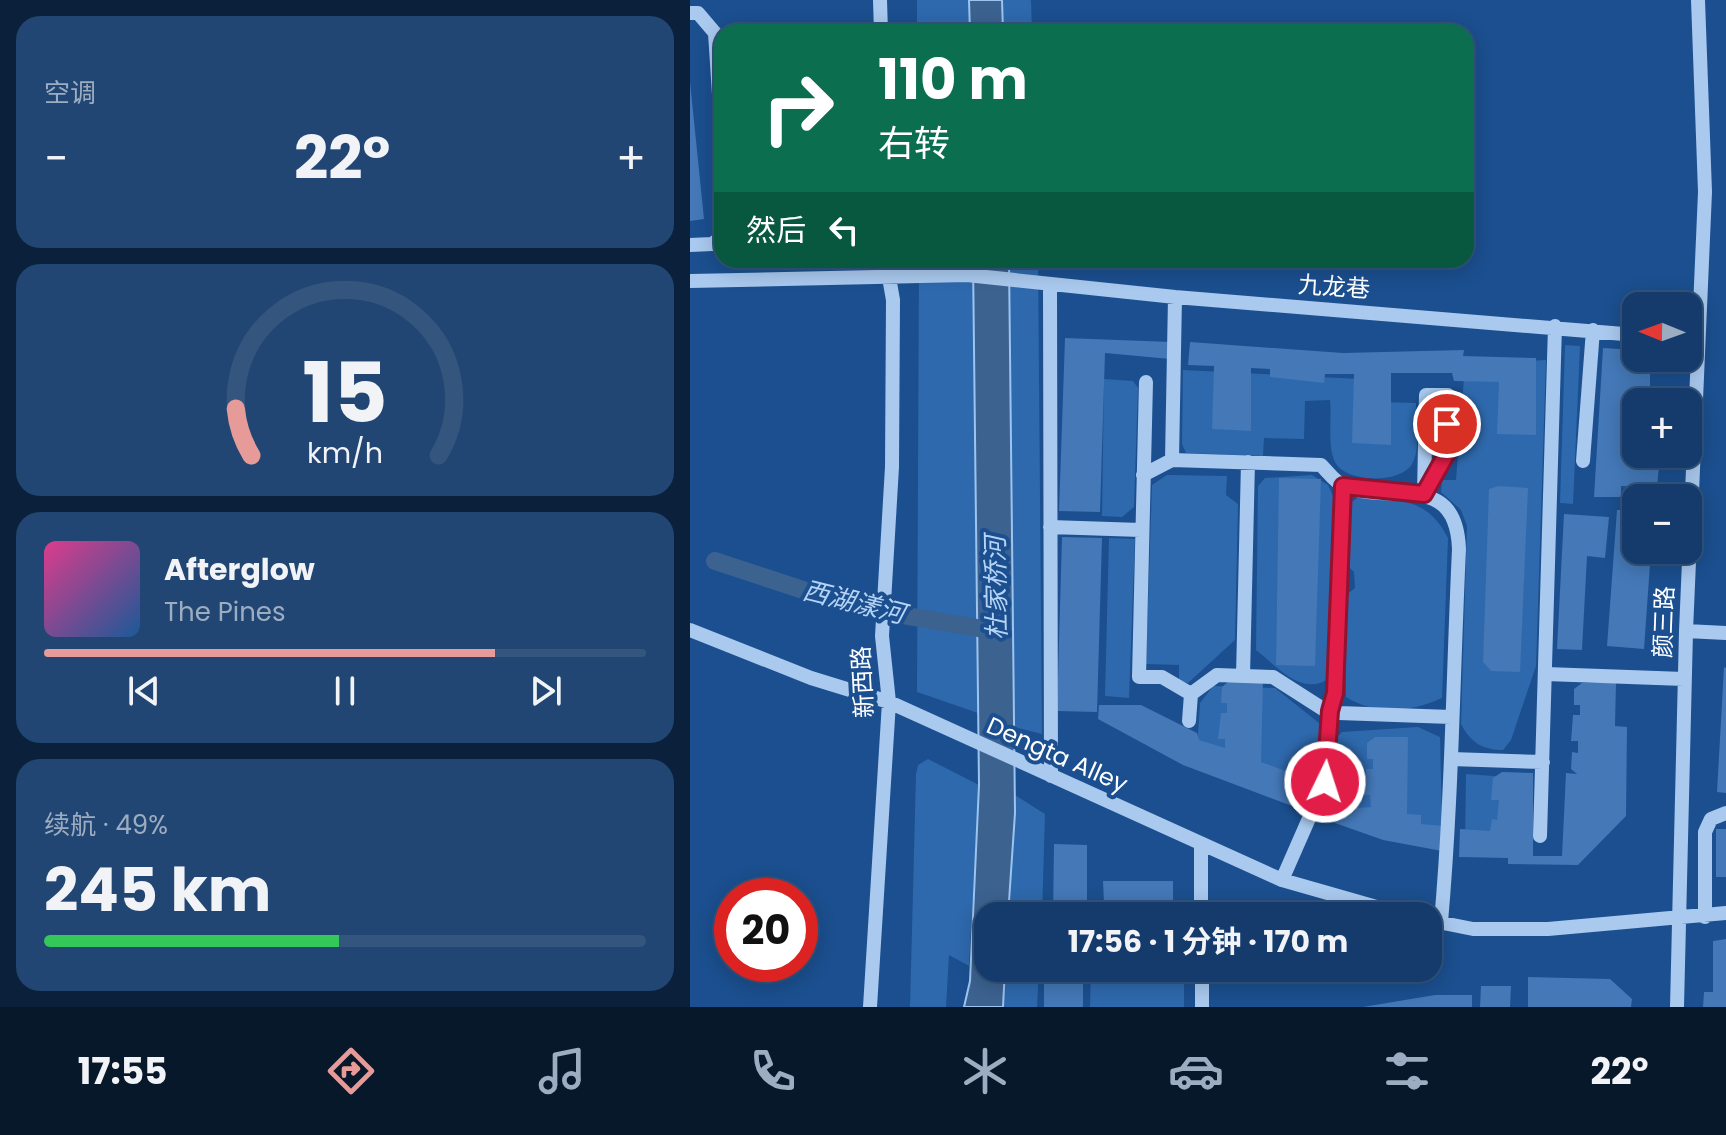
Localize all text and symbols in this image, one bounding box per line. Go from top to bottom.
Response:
text: 110 m [878,40,1028,119]
icon: right [746,56,850,160]
text: 空调 [44,75,96,111]
text: 22° [294,116,390,200]
text: 右转 [878,118,950,169]
text: − [44,128,68,189]
text: + [616,128,646,189]
icon: left [822,208,866,252]
text: 然后 [746,209,806,252]
street label: 九龙巷 [1297,268,1371,305]
north arrow [1622,292,1702,372]
map controls [1622,292,1702,564]
text: 15 [302,334,388,450]
button: + [1622,388,1702,468]
pin [1413,390,1481,458]
icon: arrive [1425,402,1469,446]
text: km/h [307,433,383,473]
button: − [1622,484,1702,564]
water label: 杜家桥河 [977,531,1015,640]
text: Afterglow [164,548,315,591]
water label: 西湖漾河 [799,572,914,633]
street label: 颜三路 [1646,585,1681,659]
text: The Pines [164,594,286,630]
street label: 新西路 [844,645,881,719]
icon: previous [122,669,166,713]
icon: pause [323,669,367,713]
icon: next [524,669,568,713]
street label: Dengta Alley [981,709,1133,801]
position arrow [1283,740,1367,824]
text: 续航 · 49% [44,807,168,843]
text: 245 km [44,848,271,932]
speed limit sign: 20 [714,878,818,982]
text: 17:56 · 1 分钟 · 170 m [1068,920,1348,963]
icon: directions [323,1043,379,1099]
icon: music [534,1043,590,1099]
icon: phone [745,1043,801,1099]
icon: climate [957,1043,1013,1099]
icon: car [1168,1043,1224,1099]
icon: filters [1379,1043,1435,1099]
text: 17:55 [78,1046,167,1097]
text: 22° [1591,1046,1648,1097]

